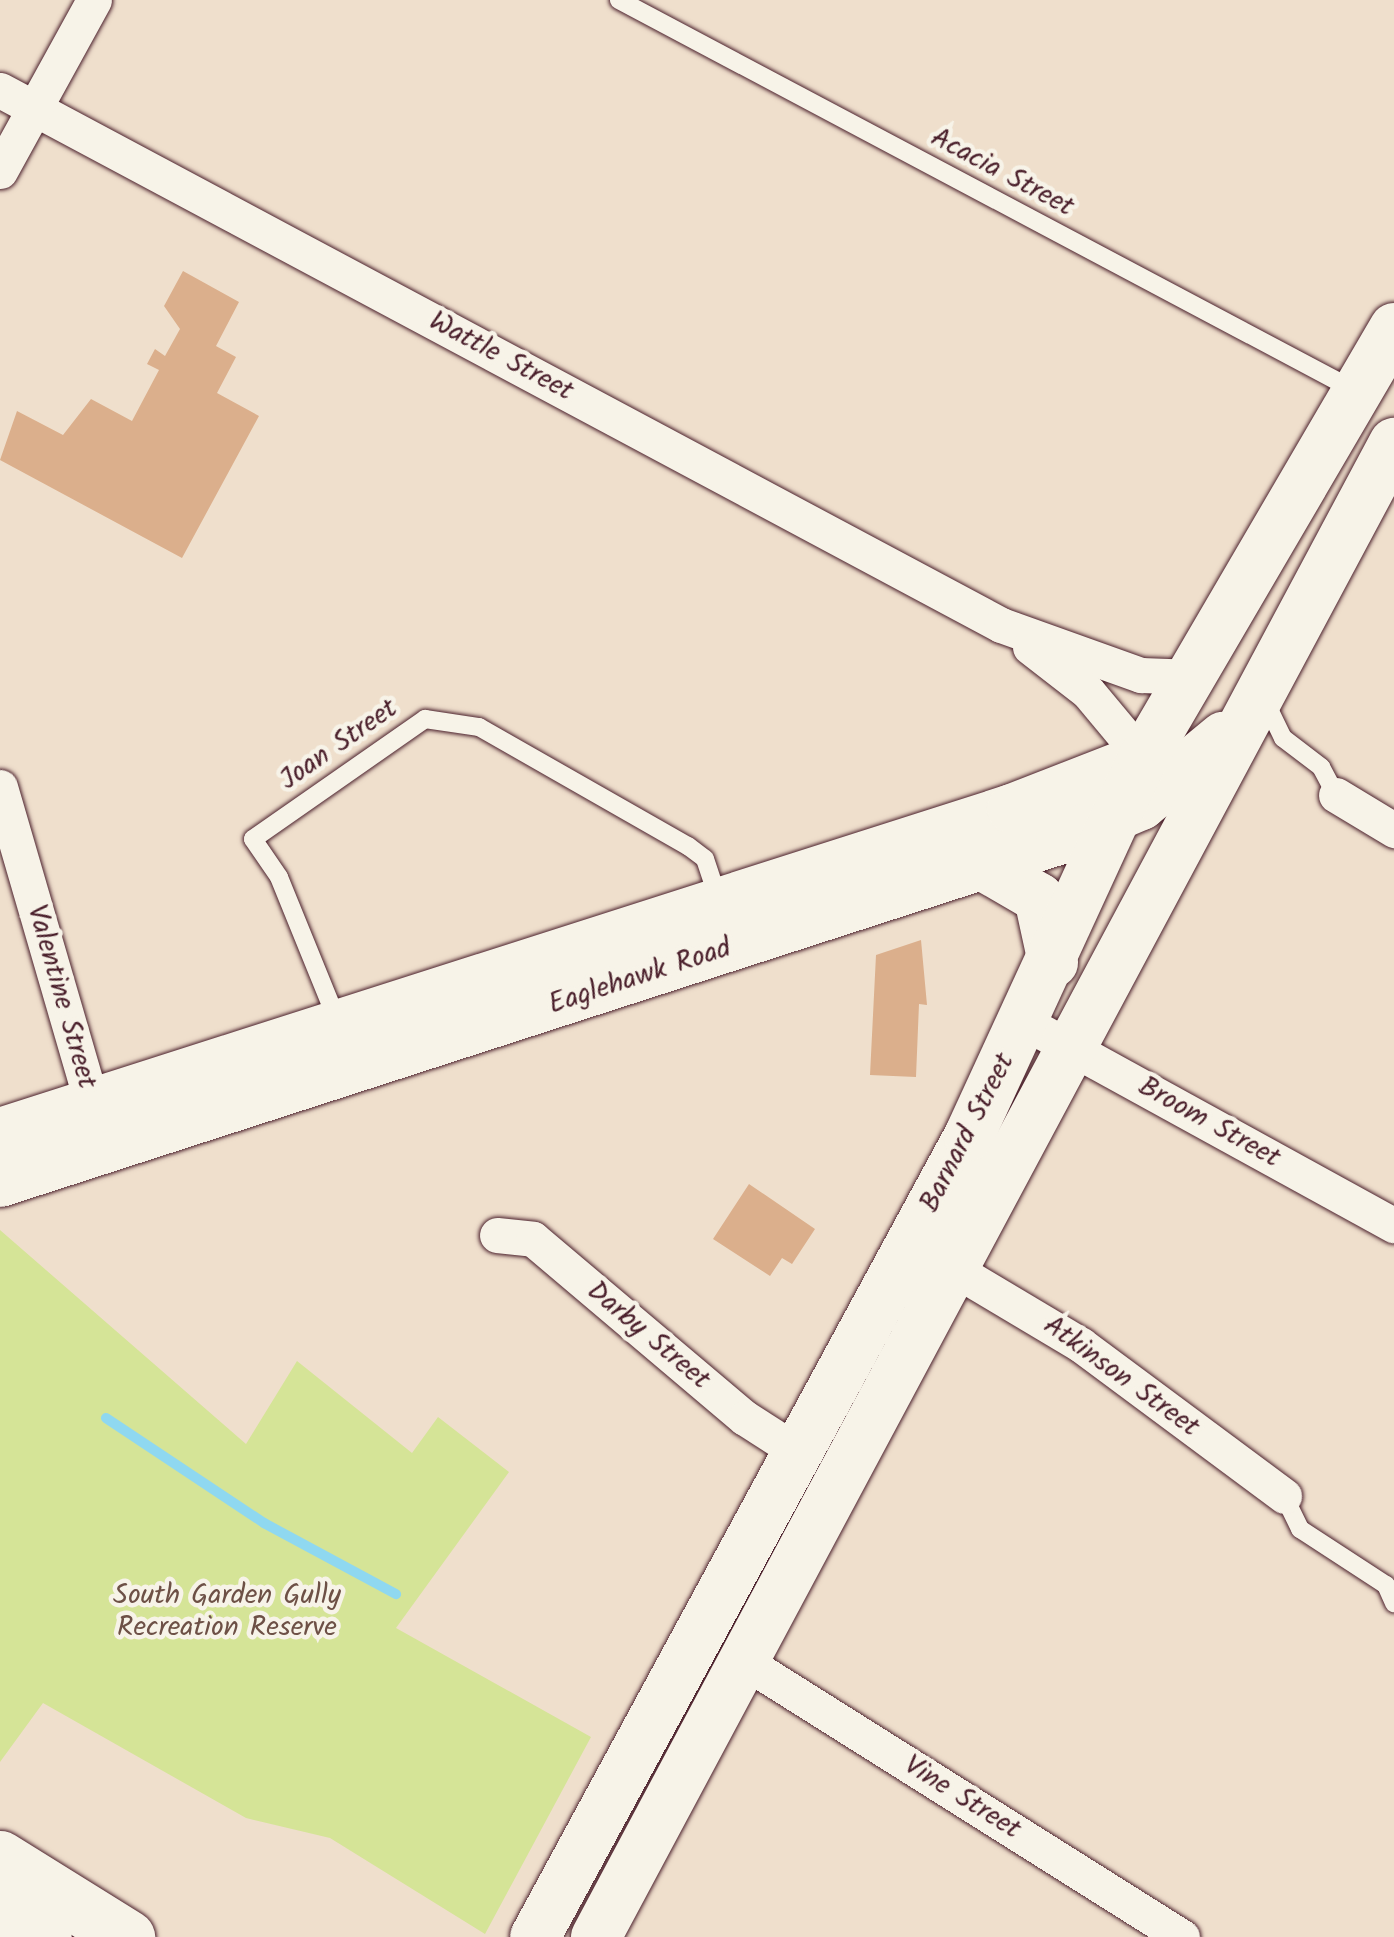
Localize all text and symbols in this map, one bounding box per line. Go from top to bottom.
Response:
street label: Acacia Street [925,121,1079,225]
street label: Wattle Street [423,305,579,409]
street label: Joan Street [274,692,404,798]
street label: Valentine Street [19,901,103,1093]
street label: Eaglehawk Road [545,932,735,1022]
street label: Barnard Street [914,1048,1022,1218]
street label: Broom Street [1132,1070,1286,1176]
street label: Darby Street [580,1275,716,1397]
street label: Atkinson Street [1037,1309,1205,1445]
park label: South Garden Gully Recreation Reserve [113,1579,341,1645]
street label: Vine Street [897,1749,1027,1847]

